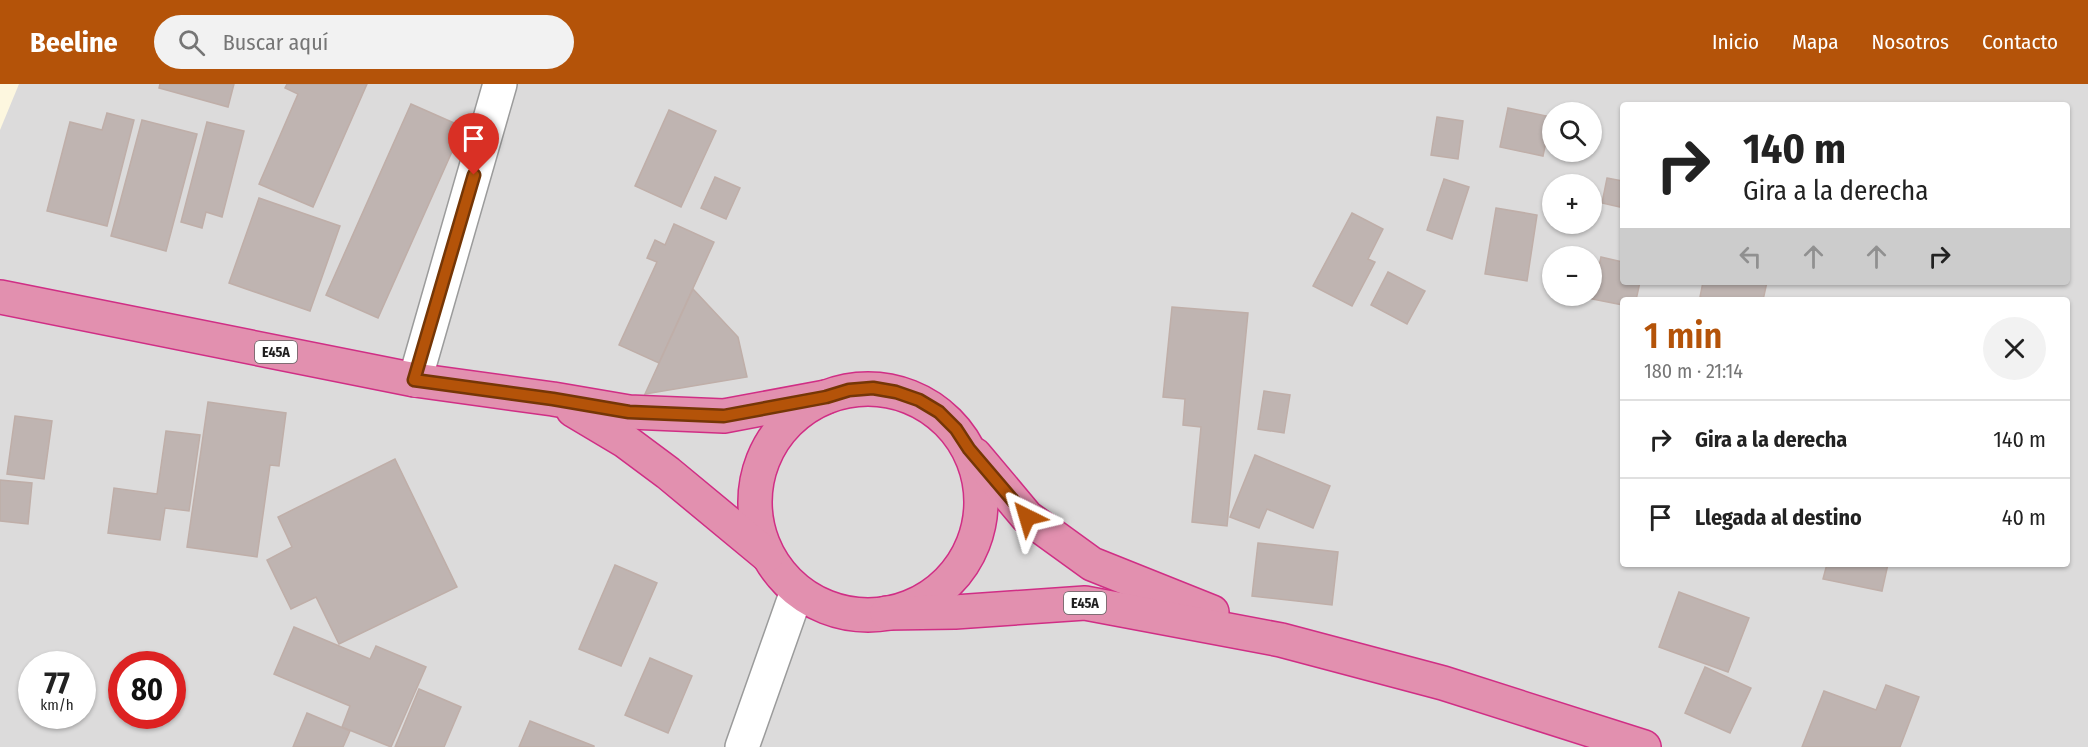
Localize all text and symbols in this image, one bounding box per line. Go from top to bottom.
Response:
search box [154,15,574,69]
text: Beeline [30,26,118,59]
icon: search [175,26,208,59]
text: Buscar aquí [223,29,328,56]
text: Inicio [1712,29,1759,55]
text: Mapa [1792,29,1839,55]
text: Nosotros [1872,29,1949,55]
text: Contacto [1982,29,2058,55]
map controls [1542,102,1602,306]
button: search [1542,102,1602,162]
pin [448,113,499,175]
icon: arrive [457,122,490,155]
text: 140 m [1743,124,1846,174]
icon: right [1644,126,1722,204]
button: + [1542,174,1602,234]
text: Gira a la derecha [1743,175,1928,207]
icon: left [1734,240,1767,273]
icon: ahead [1797,240,1830,273]
icon: ahead [1860,240,1893,273]
icon: right [1923,240,1956,273]
button: − [1542,246,1602,306]
text: 1 min [1644,314,1722,358]
button: close [1983,317,2046,380]
road number: E45A [255,341,297,363]
text: 180 m · 21:14 [1644,359,1743,383]
icon: right [1644,423,1677,456]
text: Gira a la derecha [1695,426,1847,453]
text: 140 m [1993,426,2046,453]
position arrow [995,485,1059,549]
icon: arrive [1644,501,1677,534]
text: Llegada al destino [1695,504,1862,531]
text: 40 m [2002,504,2046,531]
road number: E45A [1064,592,1106,614]
speed limit sign: 80 [108,651,186,729]
text: 77 [44,665,70,701]
text: km/h [40,696,74,714]

